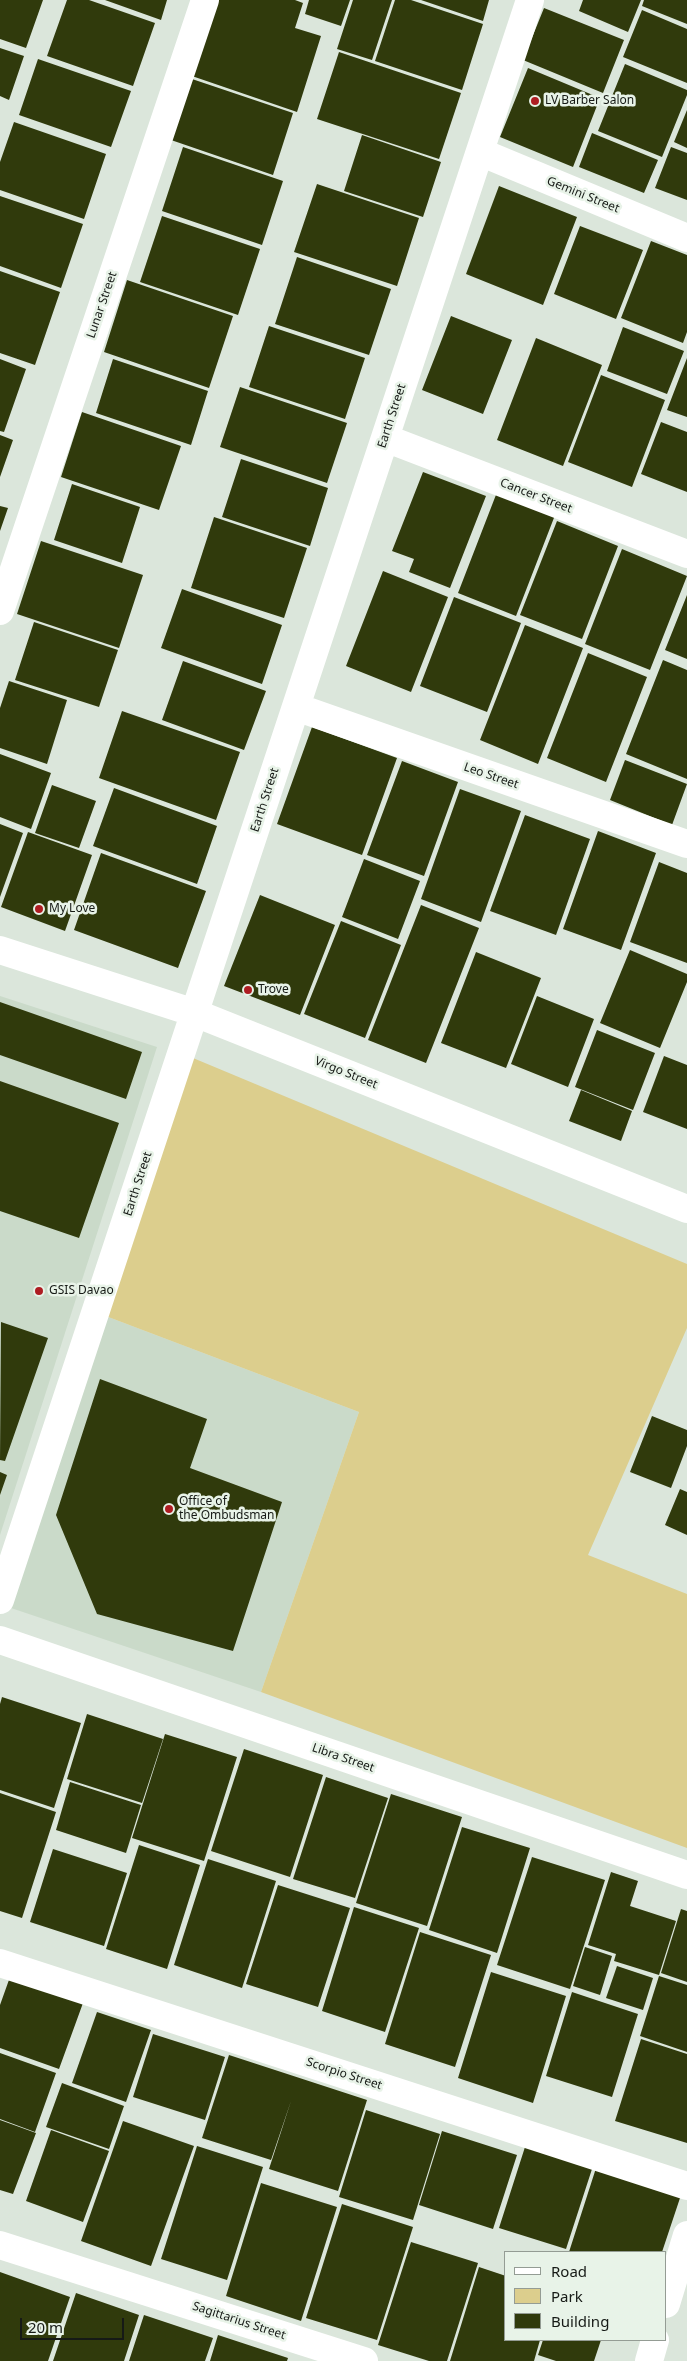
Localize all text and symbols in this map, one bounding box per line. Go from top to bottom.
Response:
place label: LV Barber Salon [545,94,634,108]
marker: LV Barber Salon [529,95,541,107]
street label: Gemini Street [545,174,621,216]
street label: Lunar Street [84,270,120,340]
street label: Earth Street [375,382,409,450]
street label: Cancer Street [498,476,574,516]
street label: Leo Street [462,760,520,792]
street label: Earth Street [248,766,282,834]
place label: My Love [49,902,95,916]
marker: My Love [33,903,45,915]
place label: Trove [258,983,289,997]
marker: Trove [242,984,254,996]
street label: Virgo Street [313,1054,379,1092]
street label: Earth Street [121,1150,155,1218]
place label: GSIS Davao [49,1284,114,1298]
marker: GSIS Davao [33,1285,45,1297]
place label: Office of the Ombudsman [179,1495,275,1523]
marker: Office of the Ombudsman [163,1503,175,1515]
street label: Libra Street [310,1741,376,1775]
street label: Scorpio Street [304,2055,384,2093]
legend [504,2251,667,2341]
text: Road [551,2261,587,2281]
text: Park [551,2286,583,2306]
street label: Sagittarius Street [191,2299,287,2343]
scale bar [22,2308,126,2340]
text: Building [551,2311,609,2331]
text: 20 m [28,2317,63,2337]

